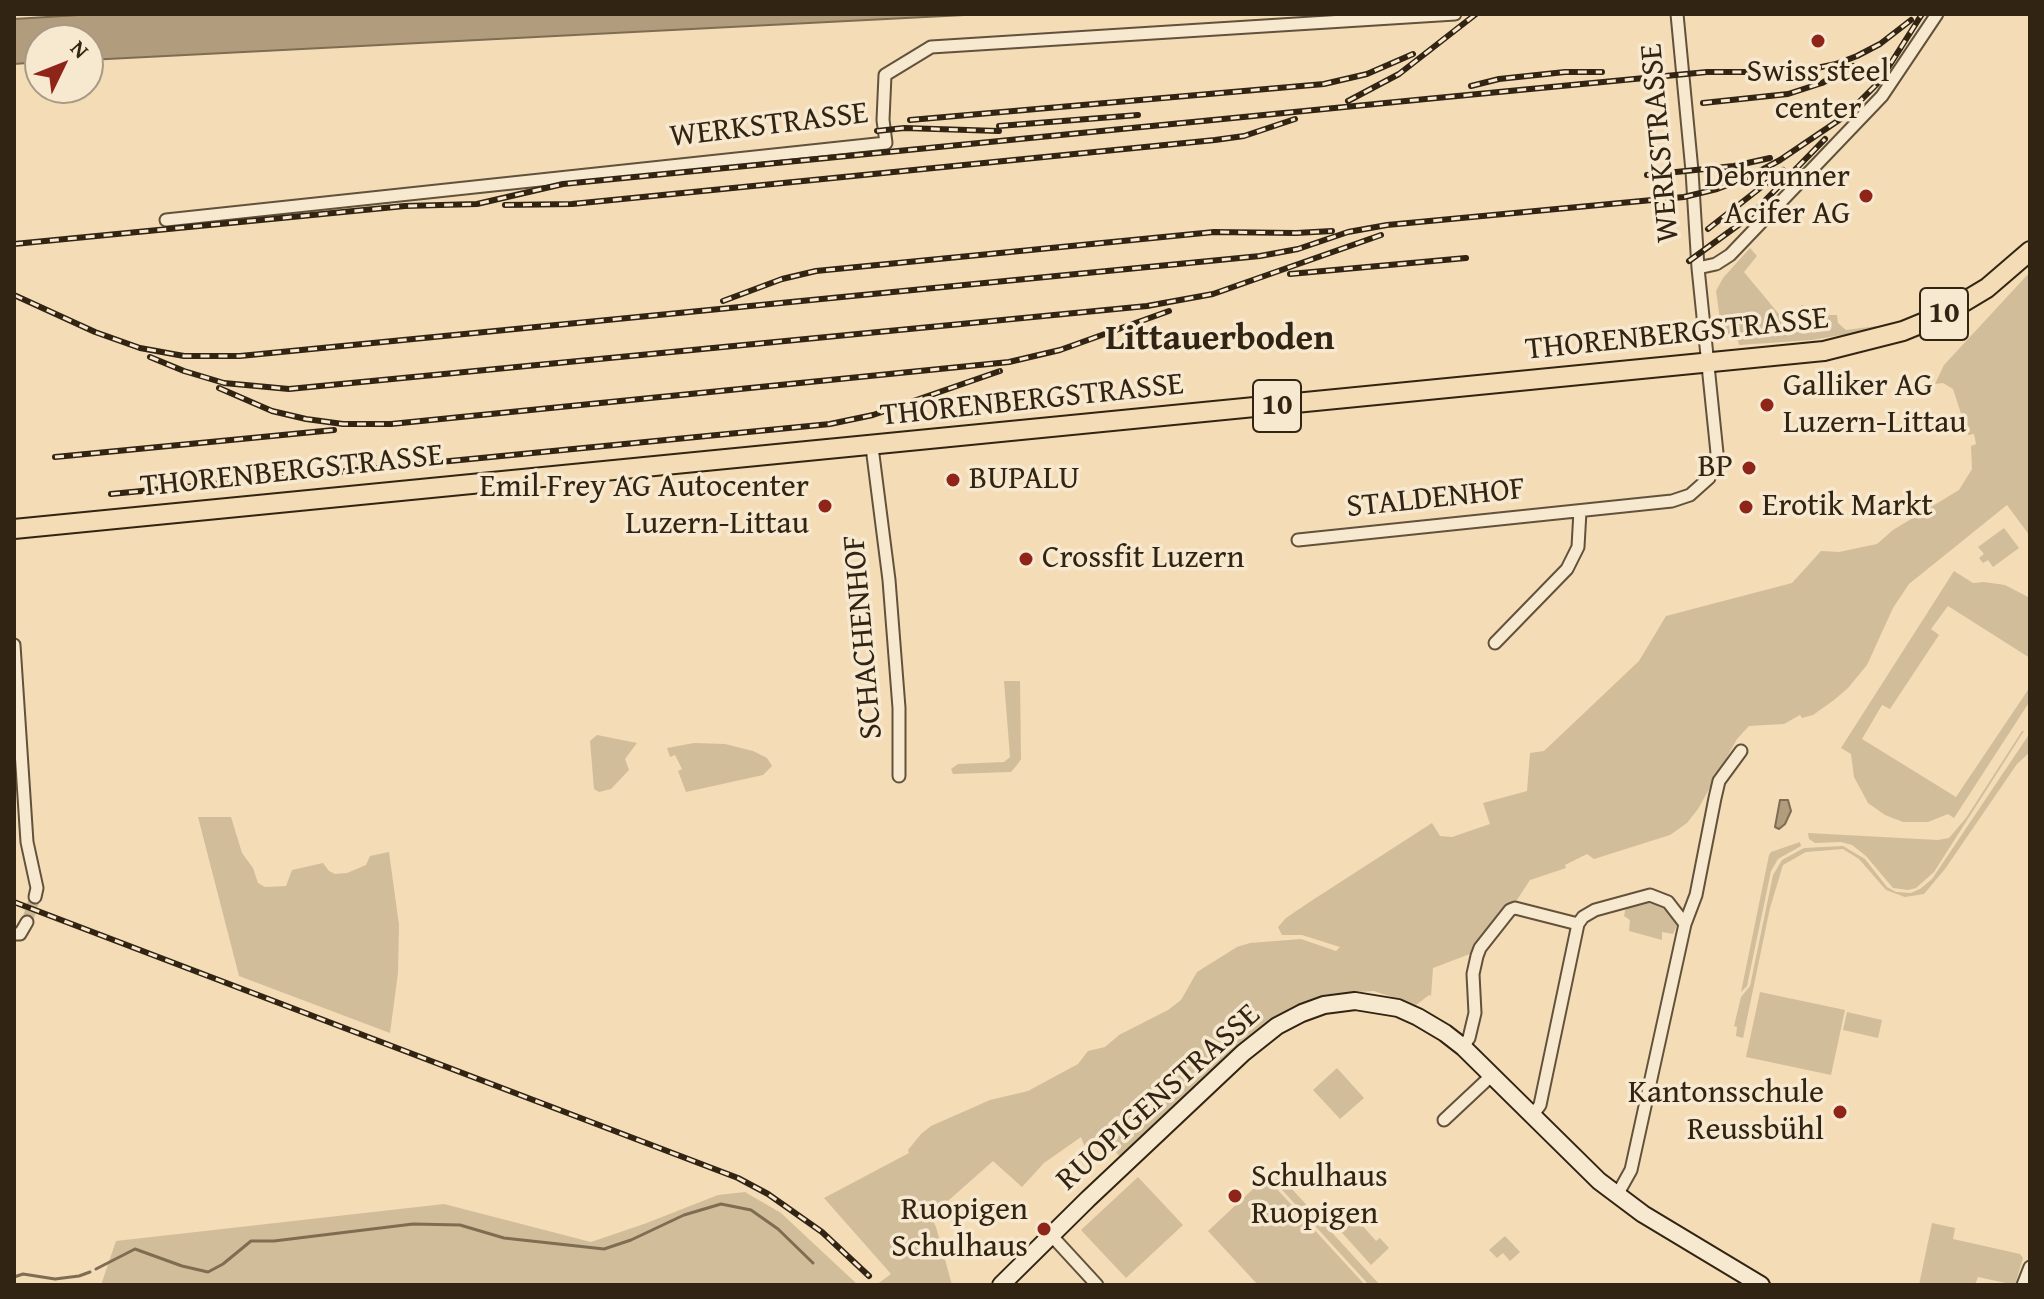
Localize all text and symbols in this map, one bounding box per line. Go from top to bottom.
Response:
north arrow [24,24,104,104]
marker: Swiss steel center [1809,32,1827,50]
text: N [63,33,97,65]
street label: WERKSTRASSE [1633,42,1689,244]
place label: Swiss steel center [1747,54,1889,129]
street label: WERKSTRASSE [668,95,870,157]
place label: Debrunner Acifer AG [1704,159,1850,234]
marker: Debrunner Acifer AG [1857,187,1875,205]
road number: 10 [1920,288,1968,340]
street label: THORENBERGSTRASSE [1524,300,1830,370]
district label: Littauerboden [1106,318,1334,362]
street label: THORENBERGSTRASSE [879,366,1185,436]
place label: Galliker AG Luzern-Littau [1783,368,1967,443]
road number: 10 [1253,380,1301,432]
marker: Galliker AG Luzern-Littau [1758,396,1776,414]
street label: THORENBERGSTRASSE [139,437,445,507]
place label: BP [1698,449,1733,487]
marker: BP [1740,459,1758,477]
place label: BUPALU [969,461,1080,499]
place label: Emil Frey AG Autocenter Luzern-Littau [480,469,809,544]
marker: BUPALU [944,471,962,489]
street label: STALDENHOF [1345,471,1527,527]
place label: Erotik Markt [1762,488,1933,526]
marker: Emil Frey AG Autocenter Luzern-Littau [816,497,834,515]
marker: Erotik Markt [1737,498,1755,516]
street label: SCHACHENHOF [836,533,892,741]
place label: Crossfit Luzern [1042,540,1244,578]
marker: Crossfit Luzern [1017,550,1035,568]
street label: RUOPIGENSTRASSE [1049,996,1269,1200]
place label: Kantonsschule Reussbühl [1628,1075,1824,1150]
marker: Kantonsschule Reussbühl [1831,1103,1849,1121]
place label: Schulhaus Ruopigen [1251,1159,1388,1234]
marker: Schulhaus Ruopigen [1226,1187,1244,1205]
place label: Ruopigen Schulhaus [891,1192,1028,1267]
marker: Ruopigen Schulhaus [1035,1220,1053,1238]

